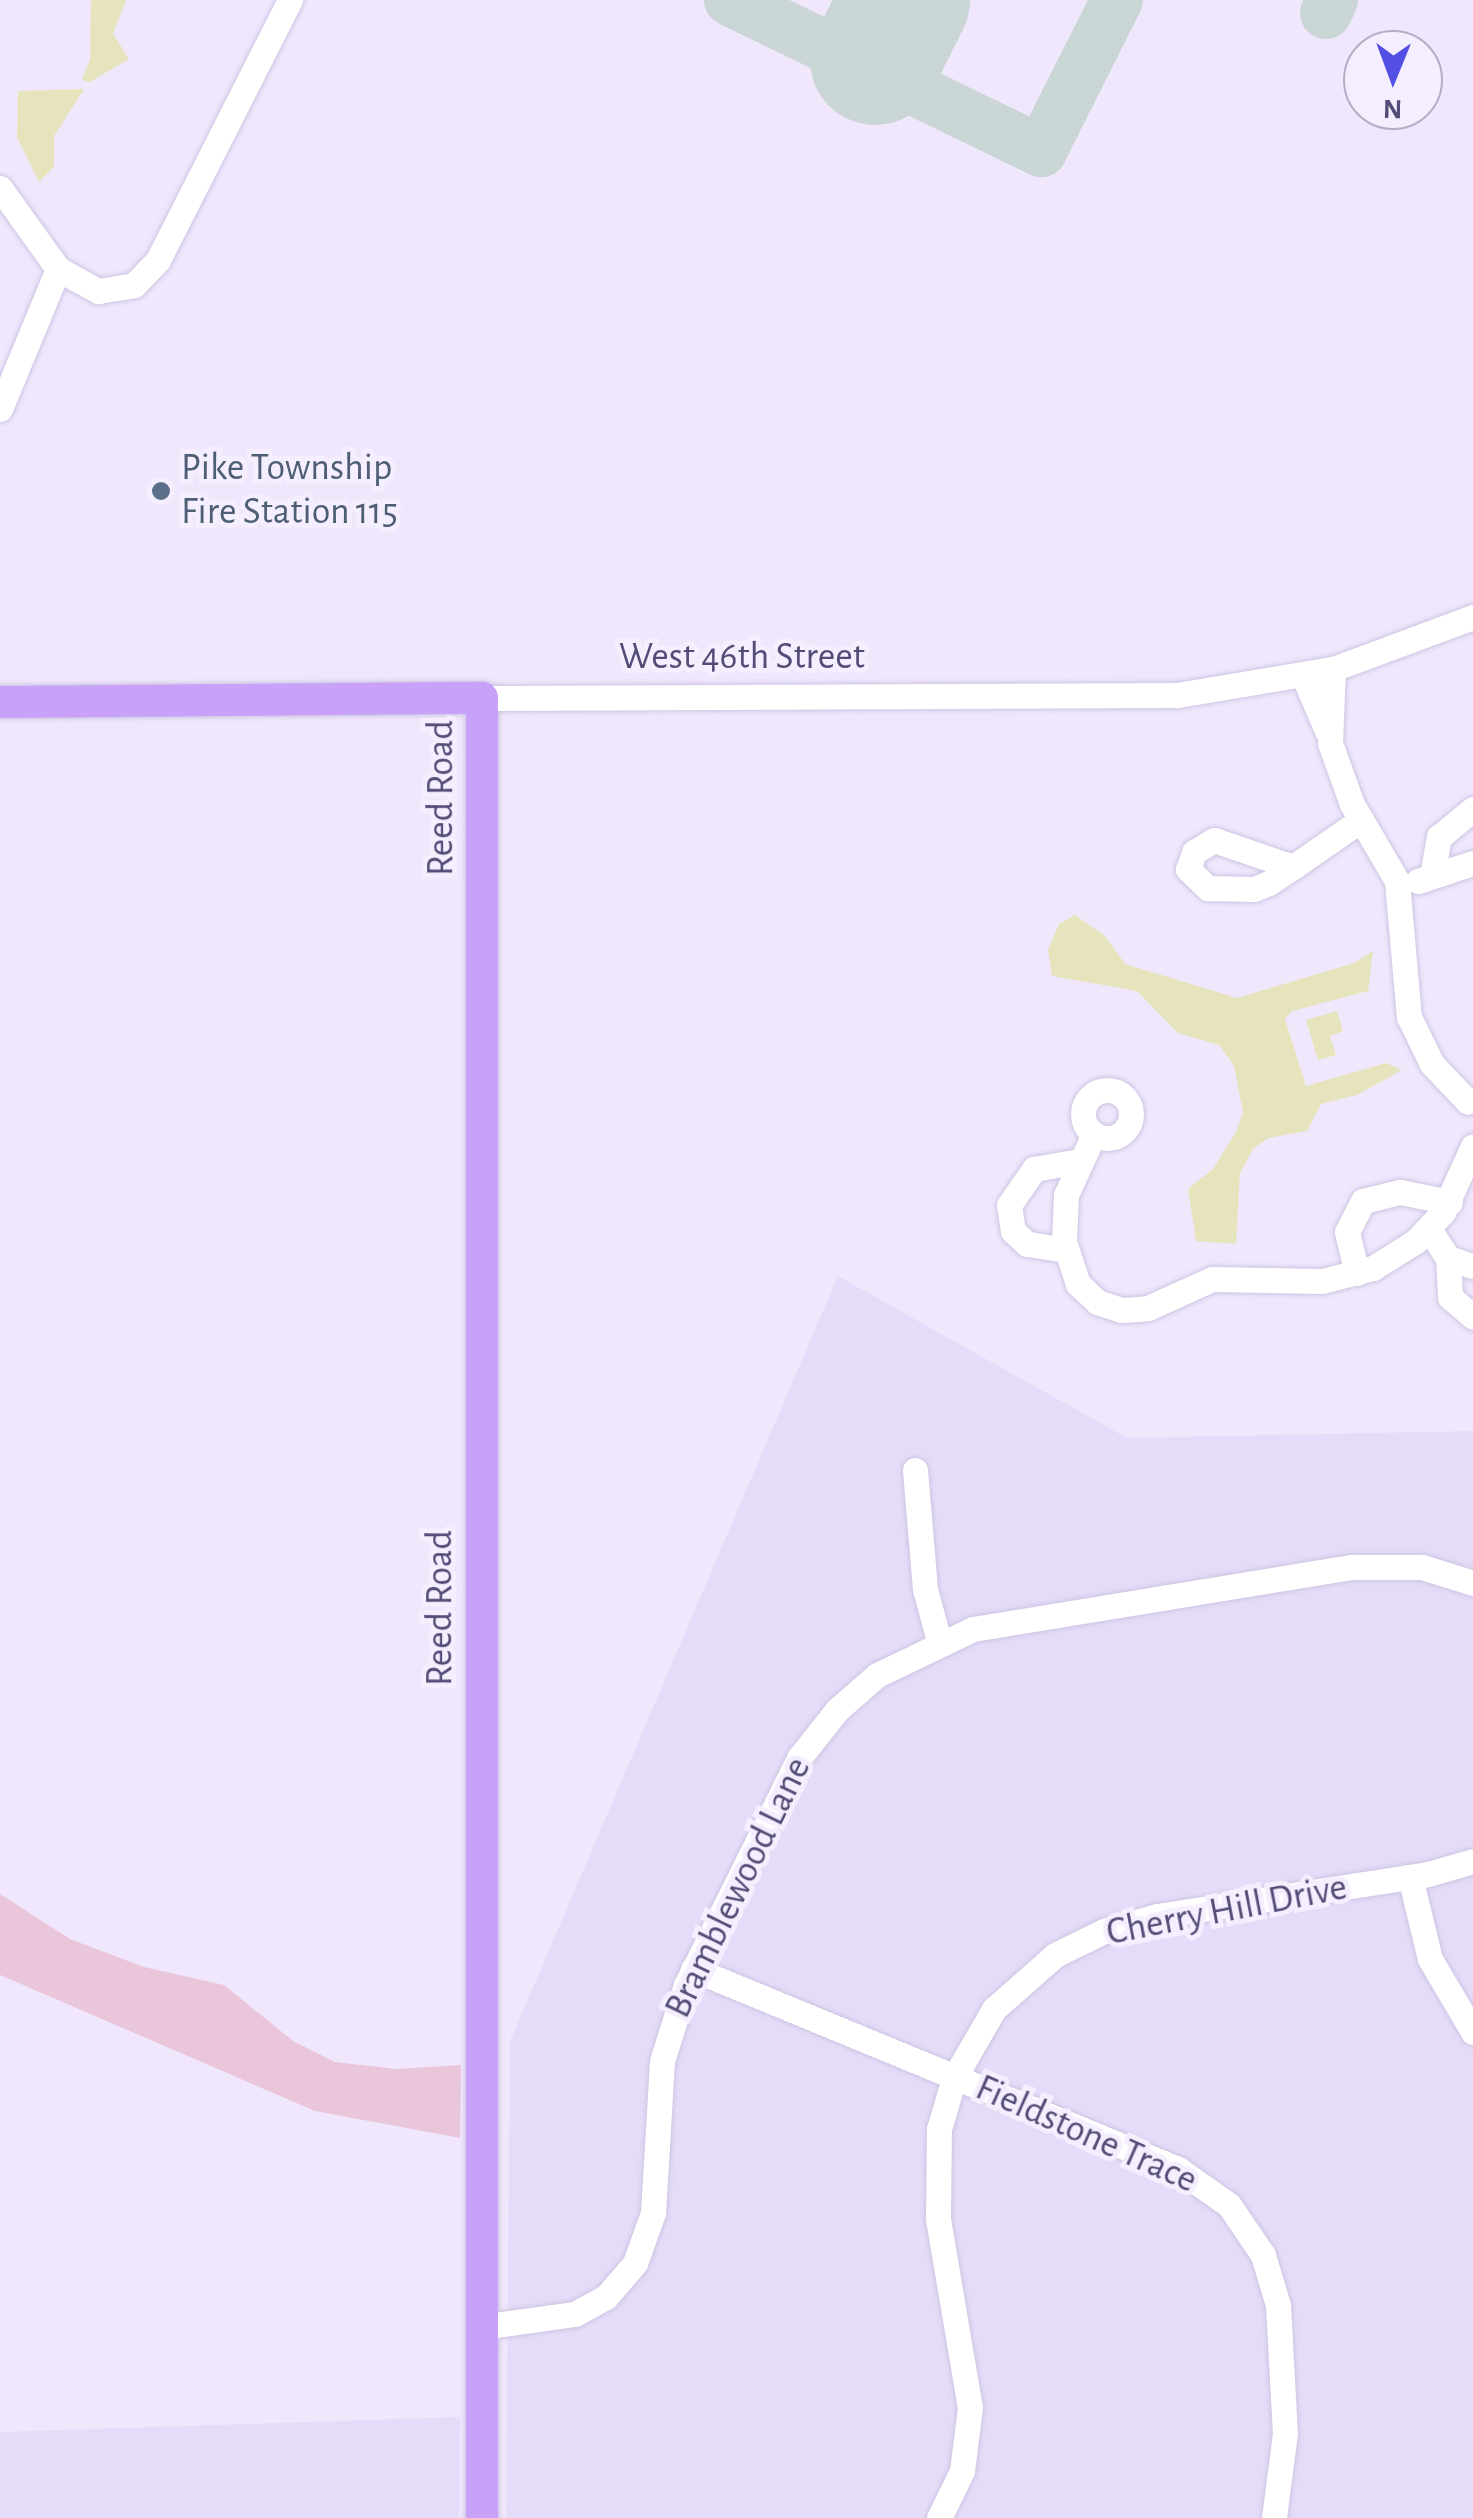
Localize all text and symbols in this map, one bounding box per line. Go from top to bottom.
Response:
north arrow [1343,30,1443,130]
text: N [1383,94,1402,122]
place label: Pike Township Fire Station 115 [181,446,398,536]
marker: Pike Township Fire Station 115 [150,480,172,502]
street label: West 46th Street [619,635,865,681]
street label: Reed Road [419,720,465,876]
street label: Reed Road [418,1530,464,1686]
street label: Bramblewood Lane [656,1750,822,2026]
street label: Cherry Hill Drive [1103,1865,1351,1957]
street label: Fieldstone Trace [968,2066,1204,2204]

